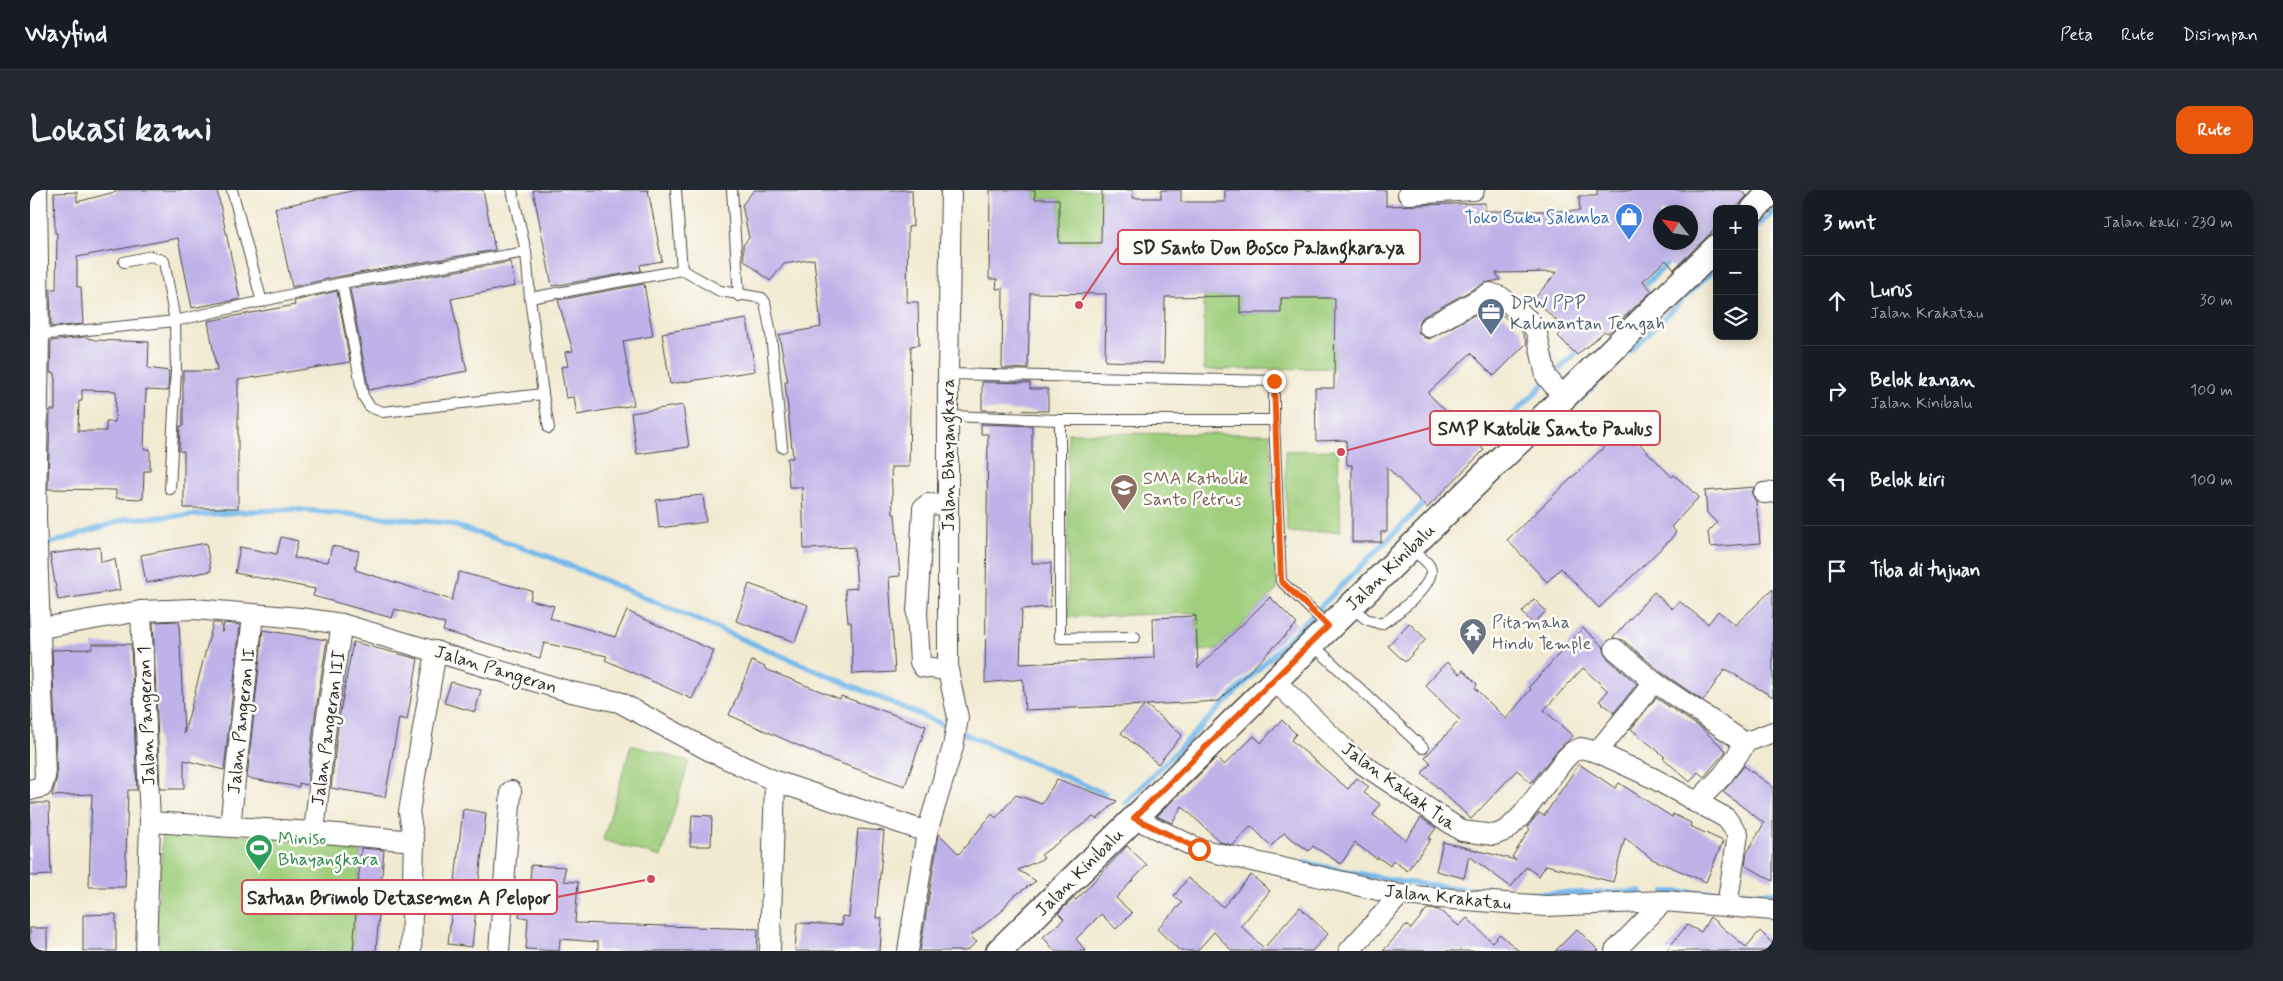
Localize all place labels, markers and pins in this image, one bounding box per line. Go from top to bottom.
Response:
shop icon: Toko Buku Salemba [1614,202,1644,241]
place label: Toko Buku Salemba [1465,206,1610,230]
callout: SD Santo Don Bosco Palangkaraya [1118,230,1420,264]
place label: DPW PPP Kalimantan Tengah [1510,291,1665,336]
office icon: DPW PPP Kalimantan Tengah [1476,297,1506,336]
callout: SMP Katolik Santo Paulus [1430,411,1660,445]
place label: SMA Katholik Santo Petrus [1143,467,1248,512]
school or university icon: SMA Katholik Santo Petrus [1109,473,1139,512]
place label: Pitamaha Hindu Temple [1492,611,1591,656]
temple icon: Pitamaha Hindu Temple [1458,617,1488,656]
place label: Miniso Bhayangkara [278,827,379,874]
sports icon: Miniso Bhayangkara [244,833,274,872]
callout: Satuan Brimob Detasemen A Pelopor [242,880,557,914]

